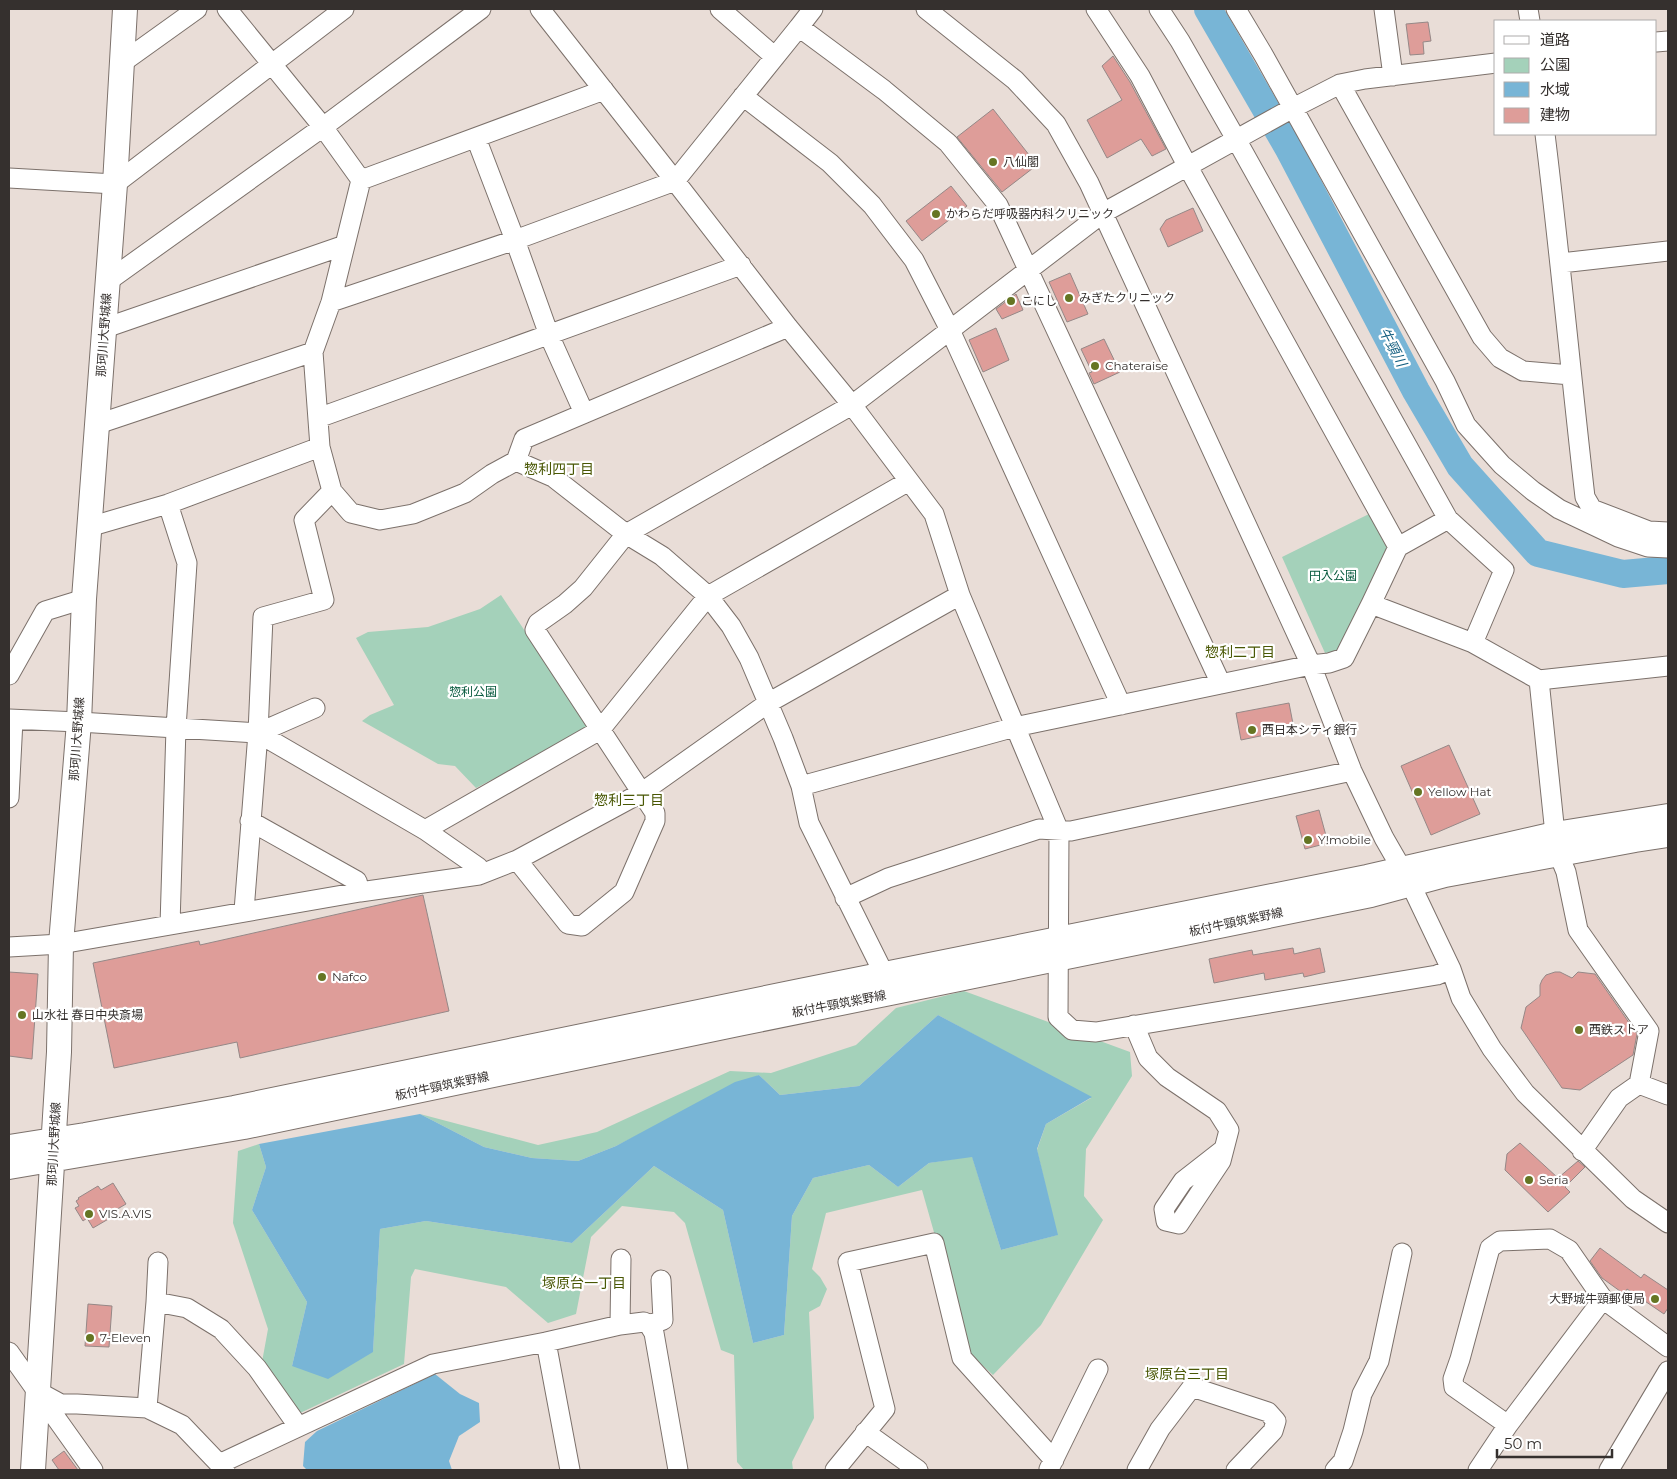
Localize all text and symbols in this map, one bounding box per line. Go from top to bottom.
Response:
legend [1494,20,1657,135]
text: 道路 [1540,30,1570,49]
text: 公園 [1540,55,1570,74]
text: 水域 [1540,80,1570,99]
text: 建物 [1540,105,1570,124]
place label: 八仙閣 [1003,154,1039,169]
marker: 八仙閣 [987,156,999,168]
place label: かわらだ呼吸器内科クリニック [946,206,1114,221]
marker: かわらだ呼吸器内科クリニック [930,208,942,220]
place label: みぎたクリニック [1079,290,1175,305]
marker: みぎたクリニック [1063,292,1075,304]
street label: 那珂川大野城線 [93,293,114,377]
place label: こにし [1021,293,1057,308]
marker: こにし [1005,295,1017,307]
water label: 牛頸川 [1375,324,1412,372]
place label: Chateraise [1105,358,1168,373]
marker: Chateraise [1089,360,1101,372]
district label: 惣利四丁目 [524,460,594,478]
park label: 円入公園 [1309,568,1357,583]
district label: 惣利二丁目 [1205,643,1275,661]
park label: 惣利公園 [449,684,497,699]
street label: 那珂川大野城線 [66,697,87,781]
place label: 西日本シティ銀行 [1262,722,1357,737]
marker: 西日本シティ銀行 [1246,724,1258,736]
place label: Yellow Hat [1428,784,1491,799]
marker: Yellow Hat [1412,786,1424,798]
district label: 惣利三丁目 [594,791,664,809]
place label: Y!mobile [1318,832,1371,847]
marker: Y!mobile [1302,834,1314,846]
street label: 板付牛頸筑紫野線 [1187,904,1284,939]
place label: Nafco [332,969,367,984]
marker: Nafco [316,971,328,983]
street label: 板付牛頸筑紫野線 [790,987,887,1020]
place label: 山水社 春日中央斎場 [32,1007,143,1022]
marker: 山水社 春日中央斎場 [16,1009,28,1021]
place label: 西鉄ストア [1589,1022,1649,1037]
marker: 西鉄ストア [1573,1024,1585,1036]
street label: 板付牛頸筑紫野線 [393,1068,490,1103]
street label: 那珂川大野城線 [44,1102,63,1186]
place label: Seria [1539,1172,1569,1187]
marker: Seria [1523,1174,1535,1186]
place label: VIS.A.VIS [99,1206,152,1221]
marker: VIS.A.VIS [83,1208,95,1220]
district label: 塚原台一丁目 [542,1274,626,1292]
place label: 大野城牛頸郵便局 [1549,1291,1645,1306]
marker: 大野城牛頸郵便局 [1649,1293,1661,1305]
place label: 7-Eleven [100,1330,151,1345]
marker: 7-Eleven [84,1332,96,1344]
district label: 塚原台三丁目 [1145,1365,1229,1383]
scale bar [1497,1426,1612,1458]
text: 50 m [1504,1434,1542,1453]

